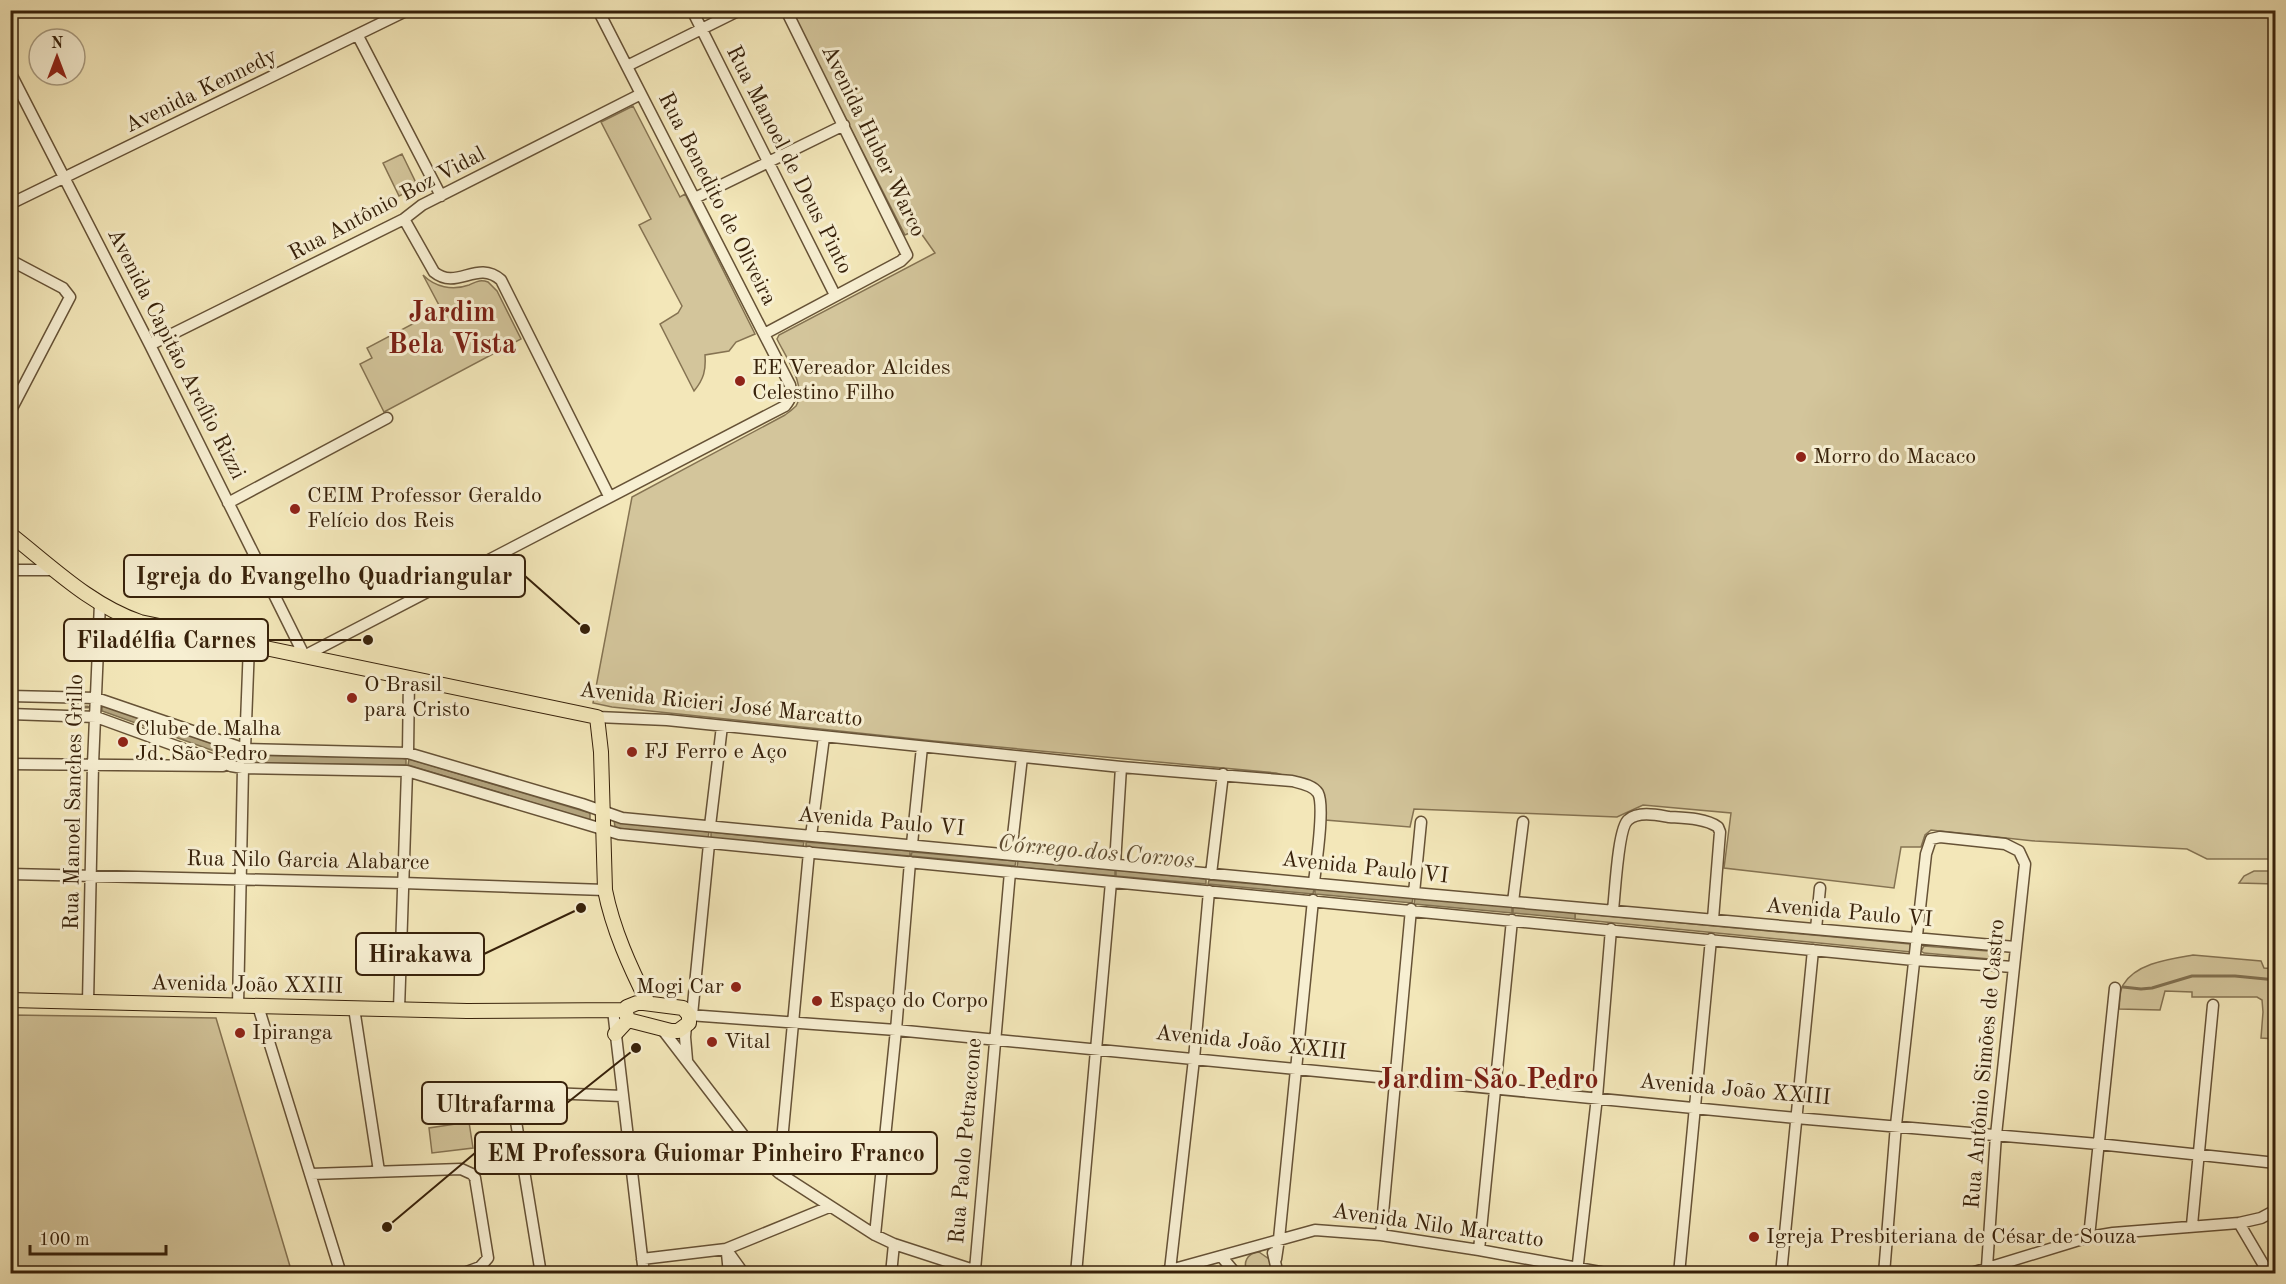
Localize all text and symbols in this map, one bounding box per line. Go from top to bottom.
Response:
north arrow [27,27,87,87]
text: N [51,36,64,52]
street label: Rua Manoel de Deus Pinto [722,42,856,278]
street label: Avenida Huber Warco [817,42,929,240]
street label: Avenida Kennedy [121,45,281,137]
street label: Rua Benedito de Oliveira [654,89,780,309]
street label: Rua Antônio Boz Vidal [285,143,489,265]
street label: Avenida Capitão Arcílio Rizzi [103,225,249,483]
district label: Jardim Bela Vista [388,300,516,360]
place label: EE Vereador Alcides Celestino Filho [752,357,951,404]
marker: EE Vereador Alcides Celestino Filho [733,374,747,388]
place label: Morro do Macaco [1813,446,1976,468]
marker: Morro do Macaco [1794,450,1808,464]
place label: CEIM Professor Geraldo Felício dos Reis [307,485,542,532]
marker: CEIM Professor Geraldo Felício dos Reis [288,502,302,516]
callout: Igreja do Evangelho Quadriangular [124,555,525,597]
text: Igreja do Evangelho Quadriangular [136,566,512,590]
callout: Filadélfia Carnes [64,619,268,661]
text: Filadélfia Carnes [76,630,256,654]
street label: Rua Manoel Sanches Grillo [61,674,87,930]
place label: O Brasil para Cristo [364,674,470,721]
street label: Avenida Ricieri José Marcatto [578,679,864,731]
marker: O Brasil para Cristo [345,691,359,705]
place label: Clube de Malha Jd. São Pedro [135,718,281,765]
marker: Clube de Malha Jd. São Pedro [116,735,130,749]
place label: FJ Ferro e Aço [644,741,787,763]
marker: FJ Ferro e Aço [625,745,639,759]
street label: Avenida Paulo VI [796,804,966,840]
water label: Córrego dos Corvos [997,832,1195,874]
street label: Rua Nilo Garcia Alabarce [186,848,430,874]
street label: Avenida Paulo VI [1280,848,1450,888]
street label: Avenida Paulo VI [1764,895,1934,931]
street label: Rua Antônio Simões de Castro [1961,918,2009,1210]
callout: Hirakawa [356,933,484,975]
text: Hirakawa [368,944,472,968]
street label: Avenida João XXIII [151,972,343,998]
place label: Mogi Car [636,976,724,998]
marker: Mogi Car [729,980,743,994]
place label: Espaço do Corpo [829,990,988,1012]
marker: Espaço do Corpo [810,994,824,1008]
place label: Ipiranga [252,1022,333,1044]
street label: Avenida João XXIII [1154,1022,1348,1064]
marker: Ipiranga [233,1026,247,1040]
place label: Vital [724,1031,771,1053]
marker: Vital [705,1035,719,1049]
street label: Rua Paolo Petraccone [946,1037,986,1245]
district label: Jardim São Pedro [1377,1067,1599,1095]
street label: Avenida João XXIII [1638,1071,1832,1109]
callout: Ultrafarma [422,1082,567,1124]
text: Ultrafarma [435,1094,555,1118]
callout: EM Professora Guiomar Pinheiro Franco [475,1132,937,1174]
text: EM Professora Guiomar Pinheiro Franco [487,1143,925,1167]
street label: Avenida Nilo Marcatto [1331,1200,1545,1252]
scale bar [30,1218,166,1256]
place label: Igreja Presbiteriana de César de Souza [1766,1226,2136,1248]
marker: Igreja Presbiteriana de César de Souza [1747,1230,1761,1244]
text: 100 m [39,1231,90,1249]

